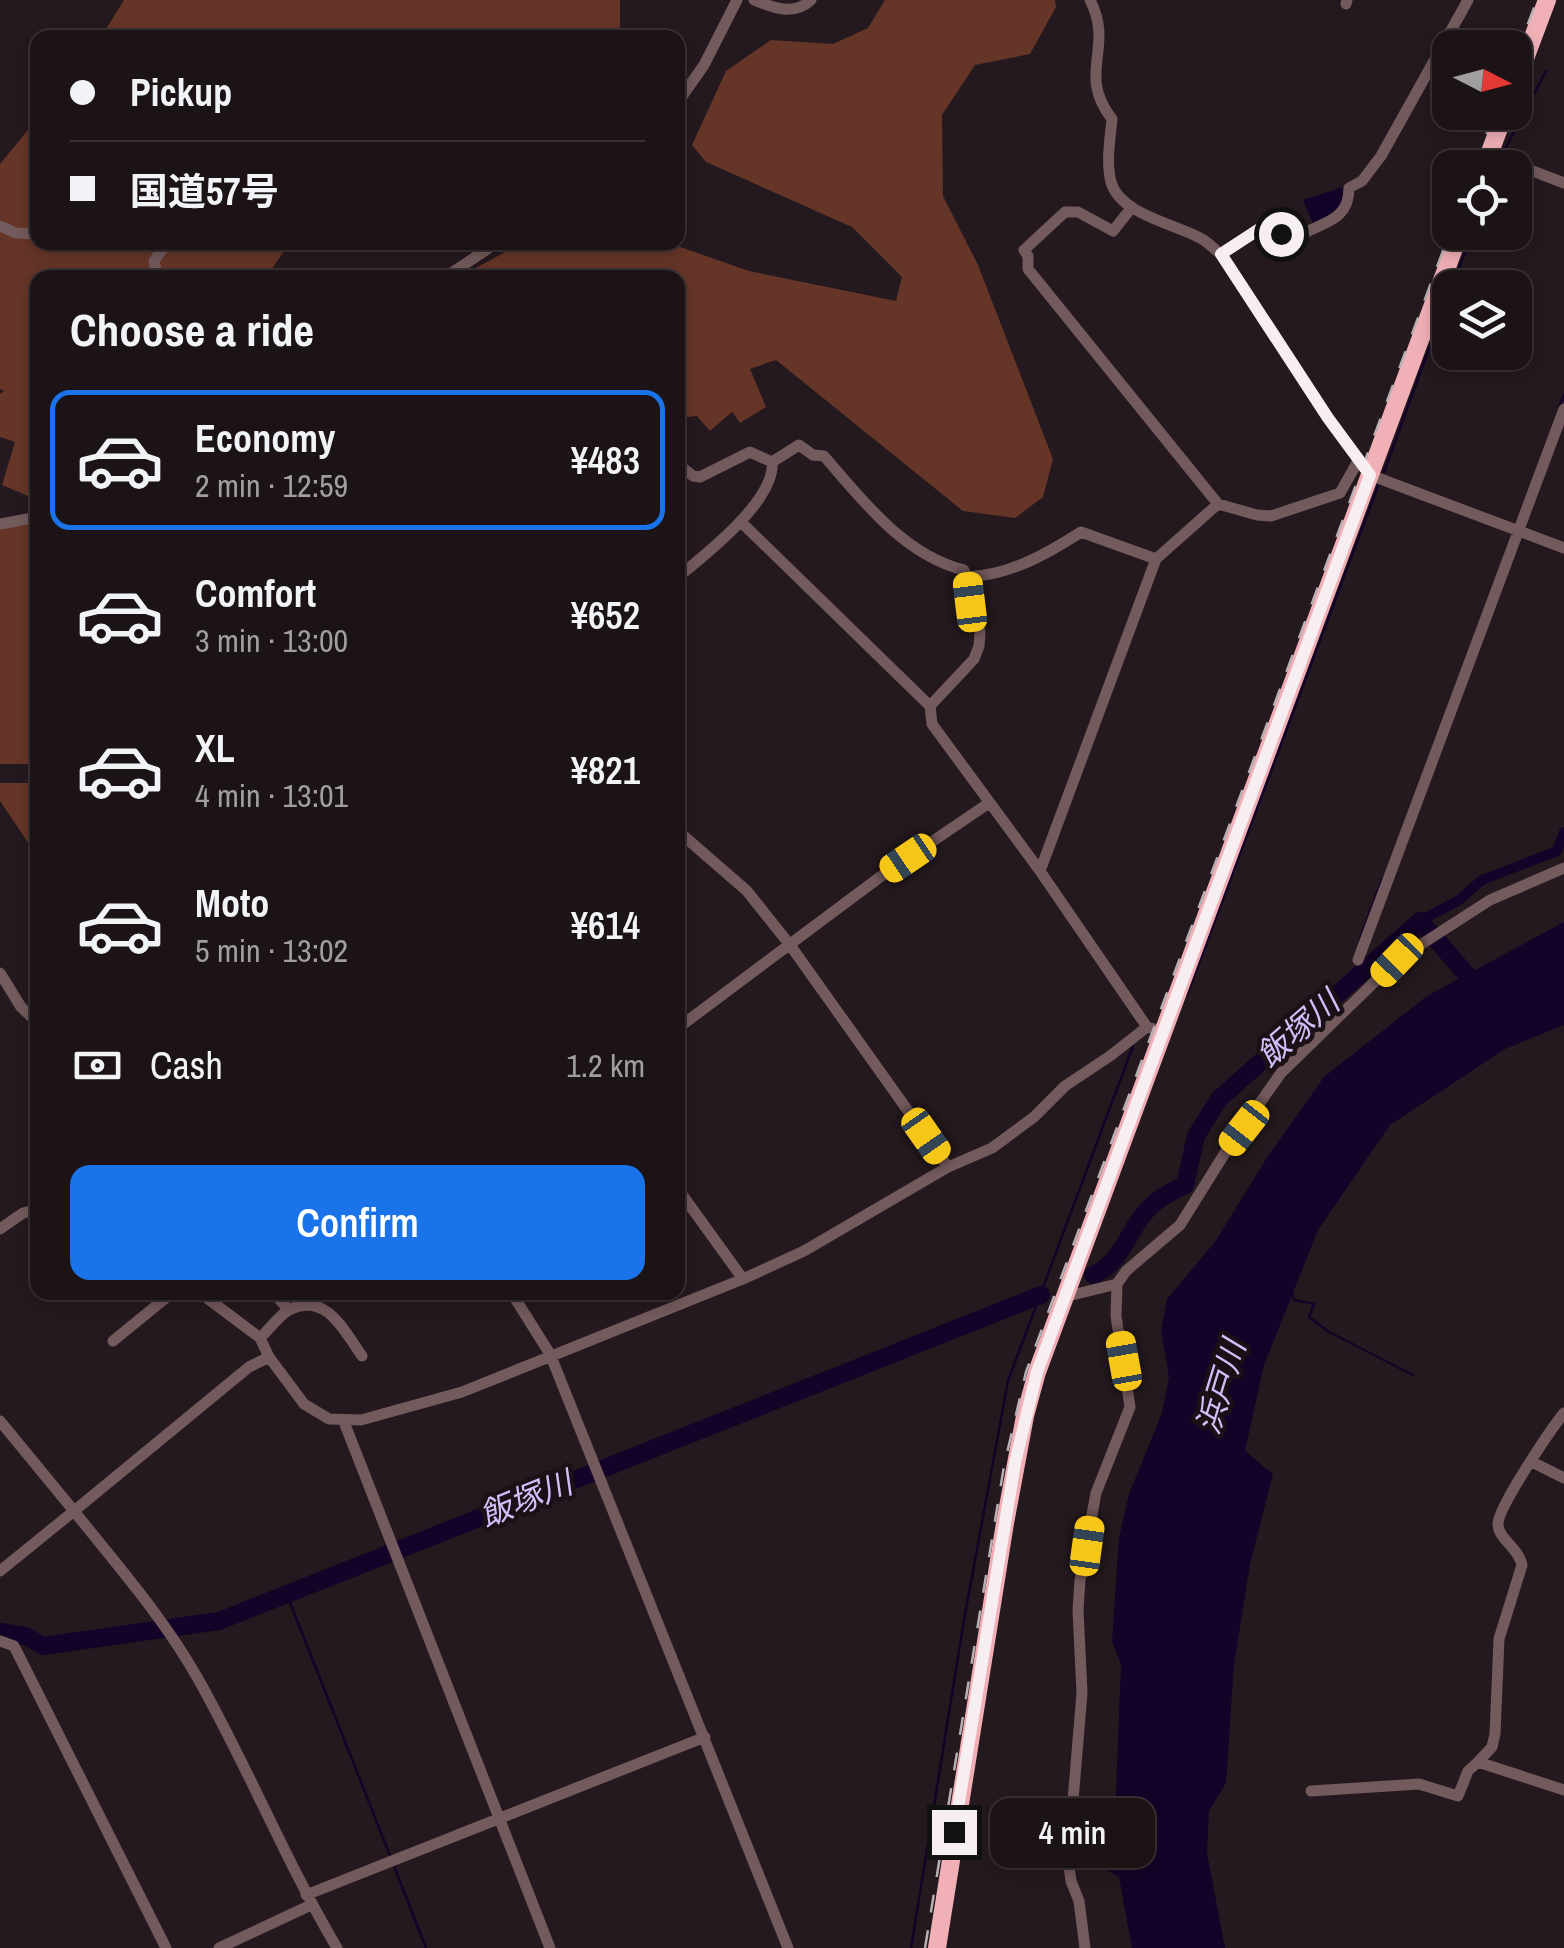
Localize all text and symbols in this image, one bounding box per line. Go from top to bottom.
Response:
north arrow [1432,30,1532,130]
map controls [1432,30,1532,370]
text: Pickup [130,67,232,118]
button: locate [1432,150,1532,250]
text: 国道57号 [130,166,279,217]
route start [1259,212,1304,257]
button: layers [1432,270,1532,370]
text: Choose a ride [70,299,314,360]
text: Economy [195,413,335,464]
icon: car [75,415,165,505]
text: ¥483 [571,435,640,486]
text: 2 min · 12:59 [195,464,348,507]
text: Comfort [195,568,316,619]
icon: car [75,570,165,660]
car [951,570,989,634]
text: ¥652 [571,590,640,641]
text: 3 min · 13:00 [195,619,348,662]
text: XL [195,723,235,774]
icon: car [75,725,165,815]
text: ¥821 [571,745,640,796]
text: 4 min · 13:01 [195,774,348,817]
car [875,829,941,887]
text: Moto [195,878,269,929]
icon: car [75,880,165,970]
text: ¥614 [571,900,640,951]
car [1365,928,1429,992]
text: 5 min · 13:02 [195,929,348,972]
water label: 飯塚川 [1247,979,1350,1076]
icon: cash [70,1038,125,1093]
text: Cash [150,1040,223,1091]
text: 1.2 km [566,1044,645,1087]
car [1214,1095,1274,1161]
car [897,1103,955,1169]
button: Confirm [70,1165,645,1280]
car [1104,1329,1144,1393]
water label: 浜戸川 [1186,1332,1256,1439]
water label: 飯塚川 [473,1459,581,1536]
car [1068,1514,1106,1578]
callout: 4 min [989,1797,1154,1867]
route end [932,1810,977,1855]
text: 4 min [1039,1811,1106,1854]

